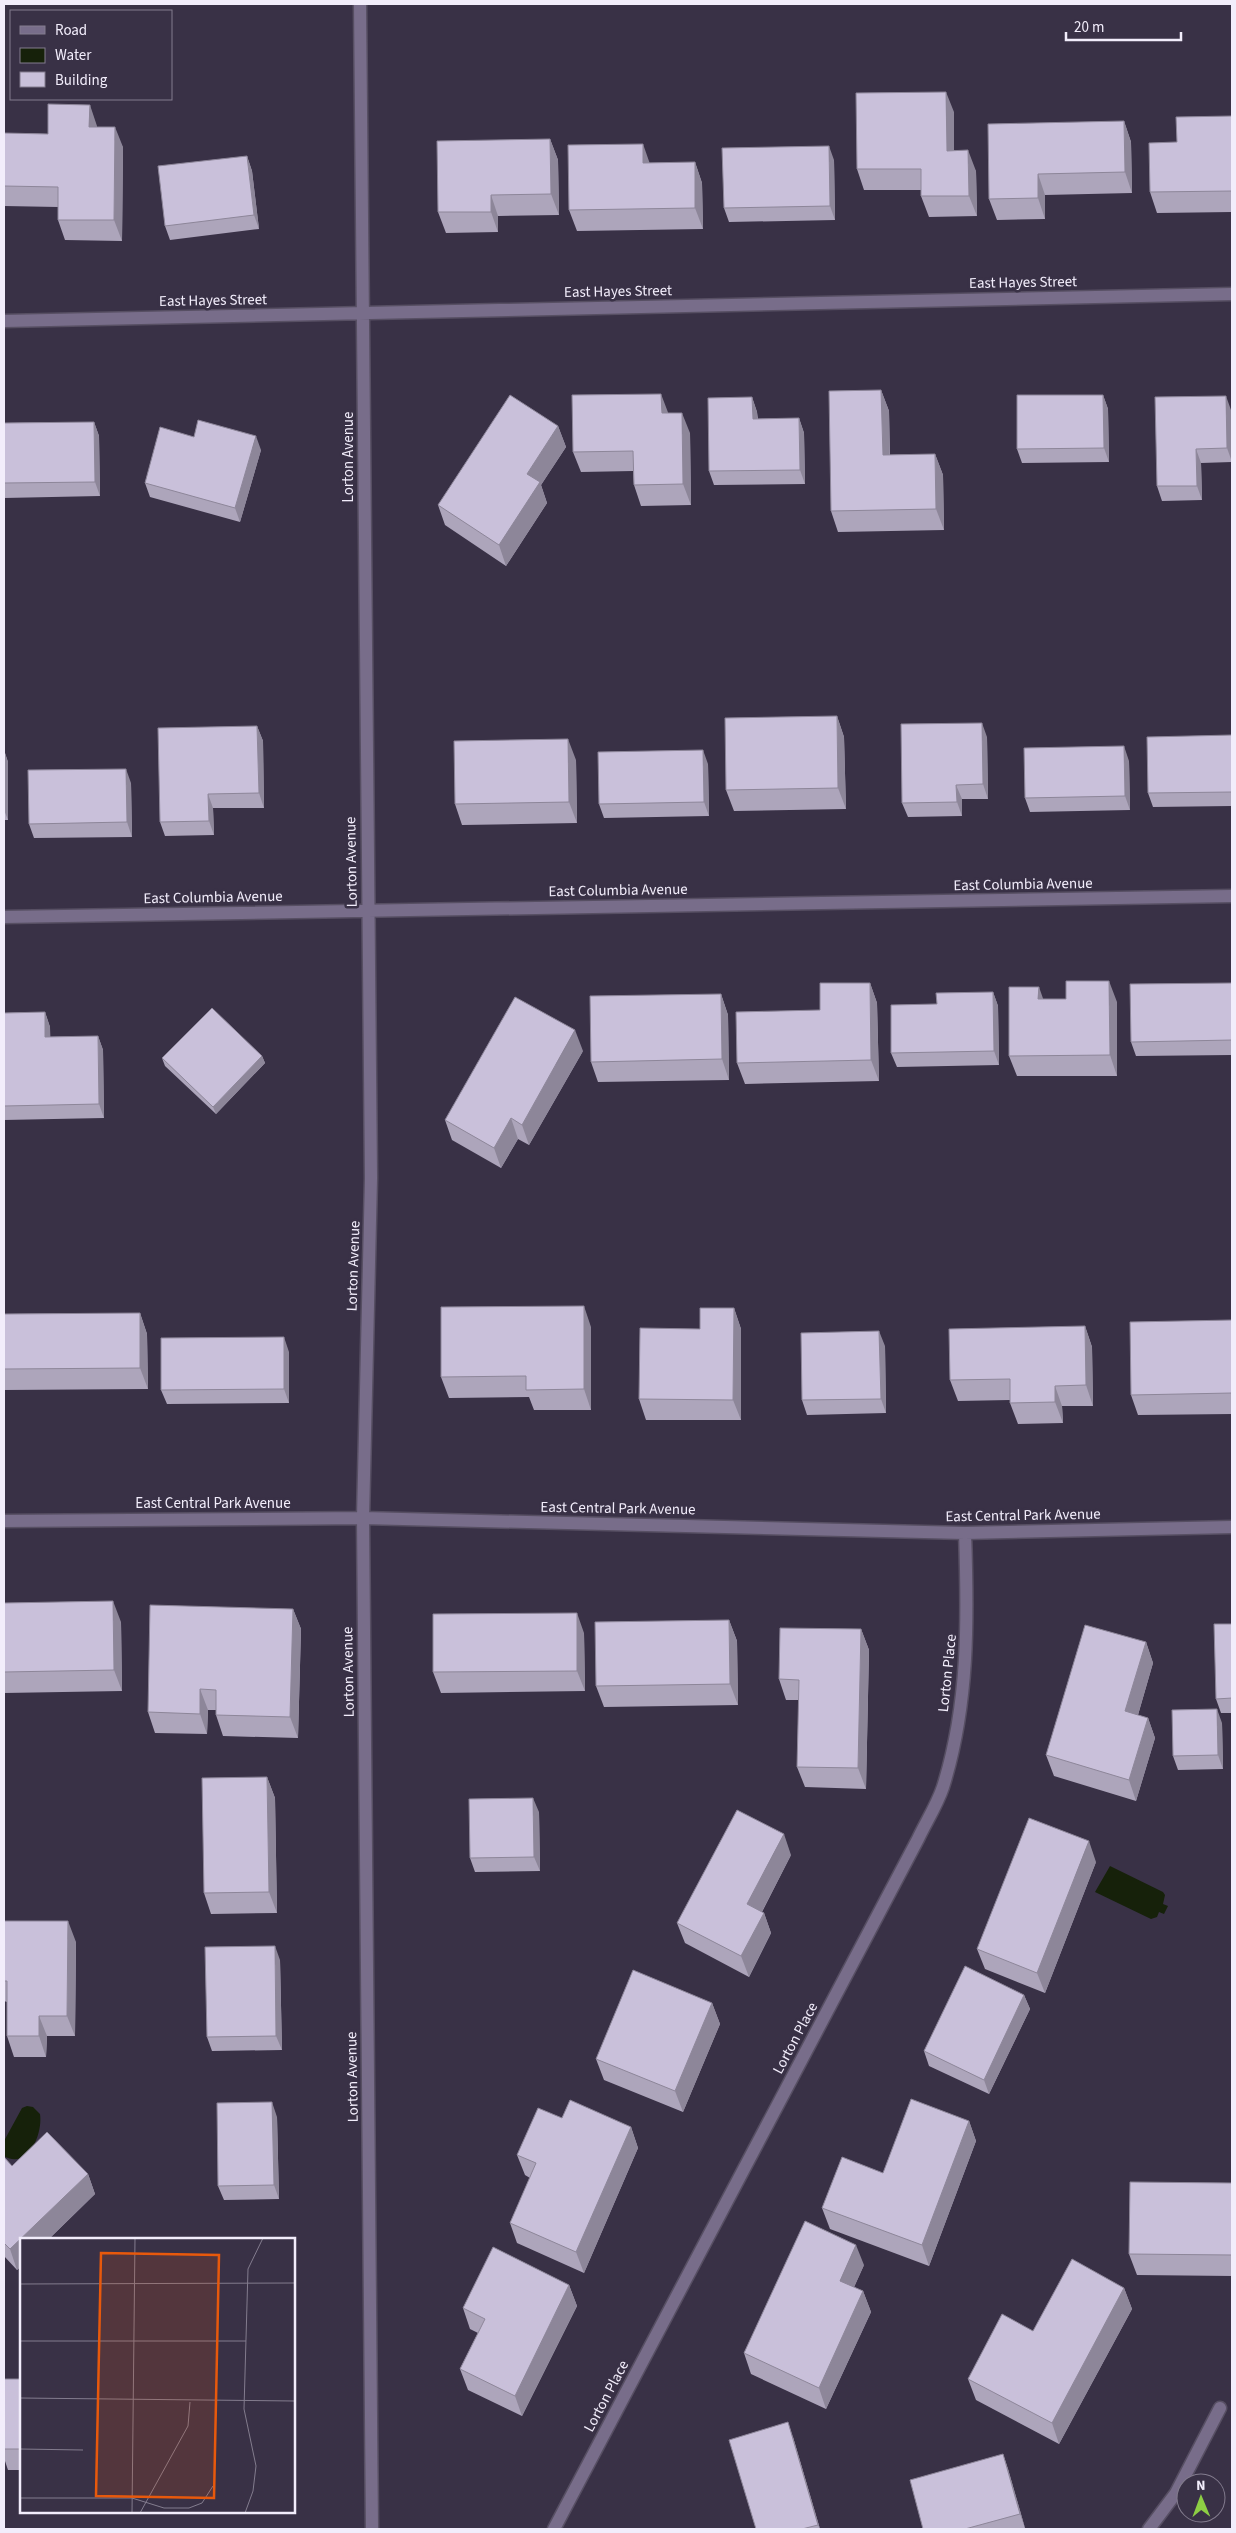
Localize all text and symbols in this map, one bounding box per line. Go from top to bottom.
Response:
legend [10,10,172,100]
scale bar [1066,10,1181,42]
text: 20 m [1074,17,1104,38]
text: Road [55,20,87,41]
text: Water [55,45,92,66]
text: Building [55,70,108,91]
street label: East Hayes Street [969,271,1077,294]
street label: East Hayes Street [564,280,672,303]
street label: East Hayes Street [159,289,267,312]
street label: Lorton Avenue [338,412,359,502]
street label: Lorton Avenue [340,816,363,908]
street label: East Columbia Avenue [953,873,1093,896]
street label: East Columbia Avenue [548,879,688,902]
street label: East Columbia Avenue [143,886,283,909]
street label: Lorton Avenue [341,1220,366,1312]
street label: East Central Park Avenue [135,1493,291,1514]
street label: East Central Park Avenue [540,1497,696,1520]
street label: East Central Park Avenue [945,1504,1101,1527]
street label: Lorton Avenue [337,1626,360,1718]
street label: Lorton Place [933,1633,962,1713]
street label: Lorton Place [768,1999,823,2078]
street label: Lorton Avenue [341,2031,364,2123]
inset map [20,2238,295,2513]
street label: Lorton Place [579,2357,634,2436]
north arrow [1176,2473,1226,2523]
text: N [1196,2476,1206,2496]

